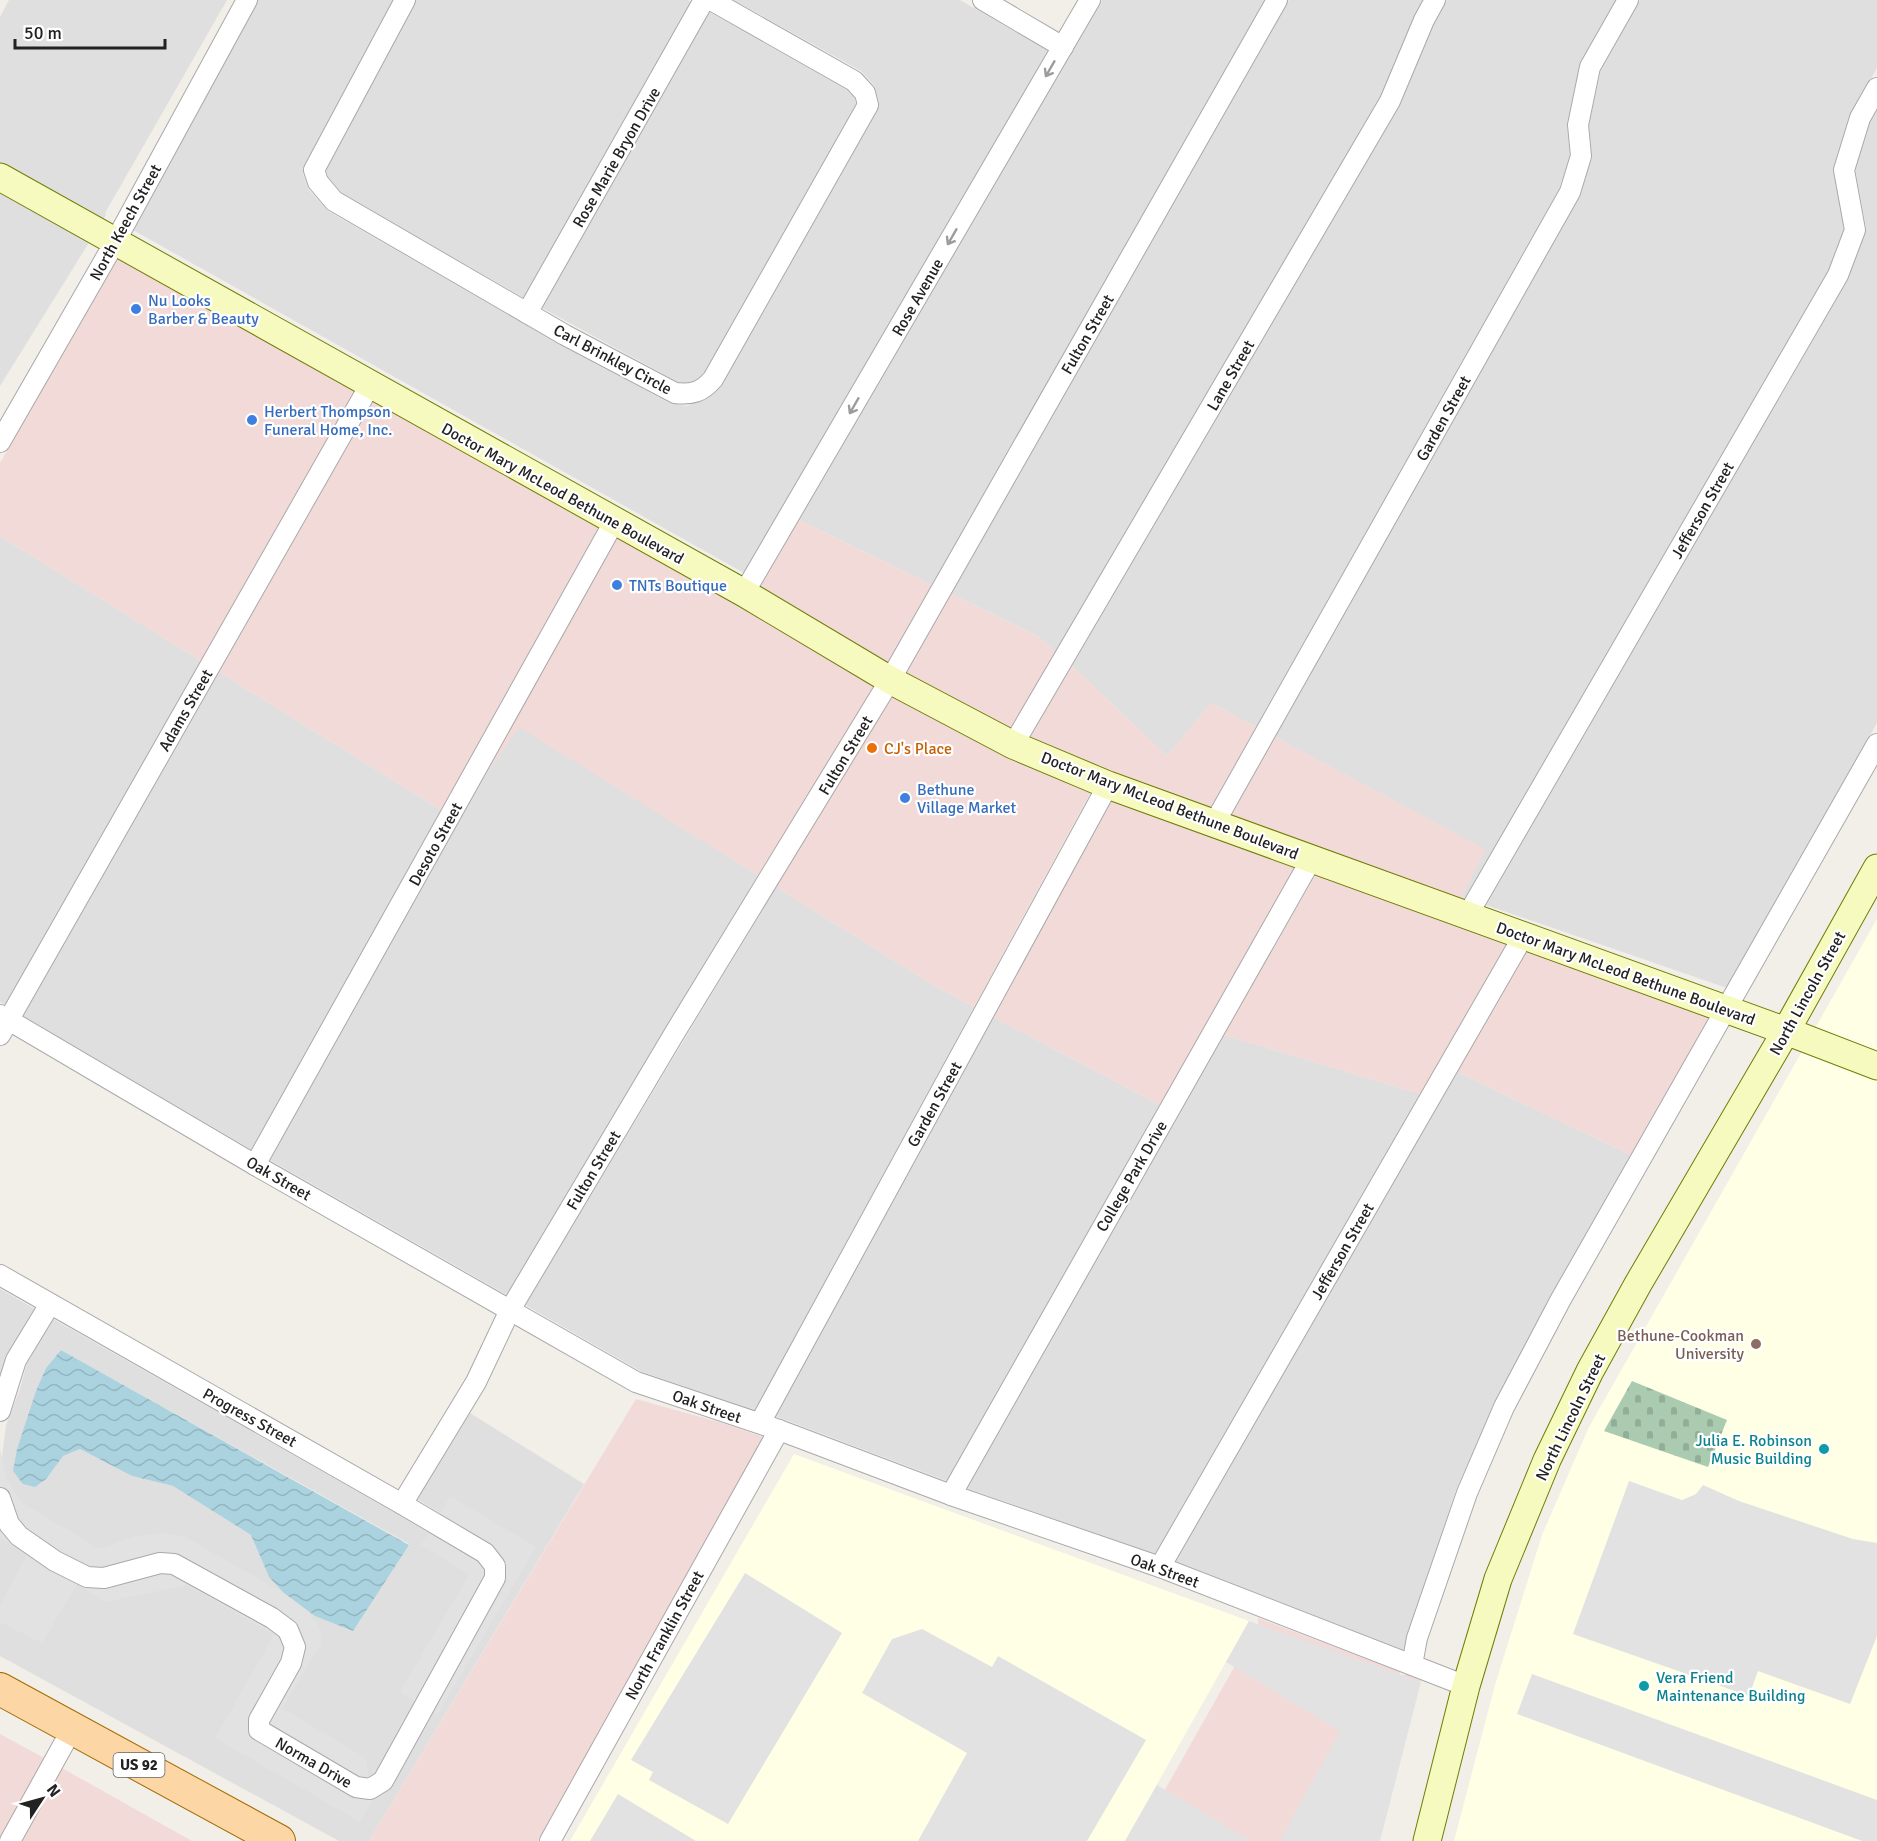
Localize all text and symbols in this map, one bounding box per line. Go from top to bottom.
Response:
scale bar [15,12,165,50]
text: 50 m [24,22,62,44]
one-way arrow [1044,60,1056,77]
street label: Rose Marie Bryon Drive [569,84,665,231]
street label: North Keech Street [86,160,166,284]
one-way arrow [946,228,958,245]
street label: Rose Avenue [888,255,948,340]
place label: Nu Looks Barber & Beauty [148,291,259,329]
street label: Fulton Street [1057,291,1119,378]
marker: Nu Looks Barber & Beauty [129,302,143,316]
street label: Carl Brinkley Circle [550,320,675,400]
street label: Lane Street [1203,336,1259,414]
street label: Garden Street [1412,372,1476,465]
one-way arrow [848,397,860,414]
place label: Herbert Thompson Funeral Home, Inc. [264,402,392,440]
marker: Herbert Thompson Funeral Home, Inc. [245,413,259,427]
street label: Doctor Mary McLeod Bethune Boulevard [438,419,687,569]
street label: Jefferson Street [1667,458,1739,562]
place label: TNTs Boutique [629,576,727,596]
marker: TNTs Boutique [610,578,624,592]
street label: Adams Street [154,666,218,755]
street label: Fulton Street [814,712,878,799]
place label: CJ's Place [884,739,952,759]
marker: CJ's Place [865,741,879,755]
street label: Doctor Mary McLeod Bethune Boulevard [1038,747,1301,864]
place label: Bethune Village Market [917,780,1016,818]
marker: Bethune Village Market [898,791,912,805]
street label: Desoto Street [405,799,467,890]
street label: Doctor Mary McLeod Bethune Boulevard [1493,918,1758,1030]
street label: North Lincoln Street [1765,928,1850,1059]
street label: Garden Street [903,1058,967,1151]
street label: College Park Drive [1092,1117,1172,1236]
street label: Fulton Street [562,1127,626,1214]
street label: Oak Street [242,1152,315,1206]
street label: Jefferson Street [1307,1199,1379,1303]
place label: Bethune-Cookman University [1617,1326,1745,1364]
marker: Bethune-Cookman University [1749,1337,1763,1351]
street label: North Lincoln Street [1531,1350,1610,1484]
street label: Progress Street [199,1384,300,1452]
street label: Oak Street [670,1386,744,1428]
place label: Julia E. Robinson Music Building [1695,1431,1812,1469]
marker: Julia E. Robinson Music Building [1817,1442,1831,1456]
street label: Oak Street [1128,1549,1202,1593]
street label: North Franklin Street [621,1567,709,1704]
place label: Vera Friend Maintenance Building [1656,1668,1805,1706]
marker: Vera Friend Maintenance Building [1637,1679,1651,1693]
street label: Norma Drive [272,1733,355,1793]
road number: US 92 [114,1753,164,1777]
north arrow [12,1769,72,1829]
text: N [42,1780,65,1801]

